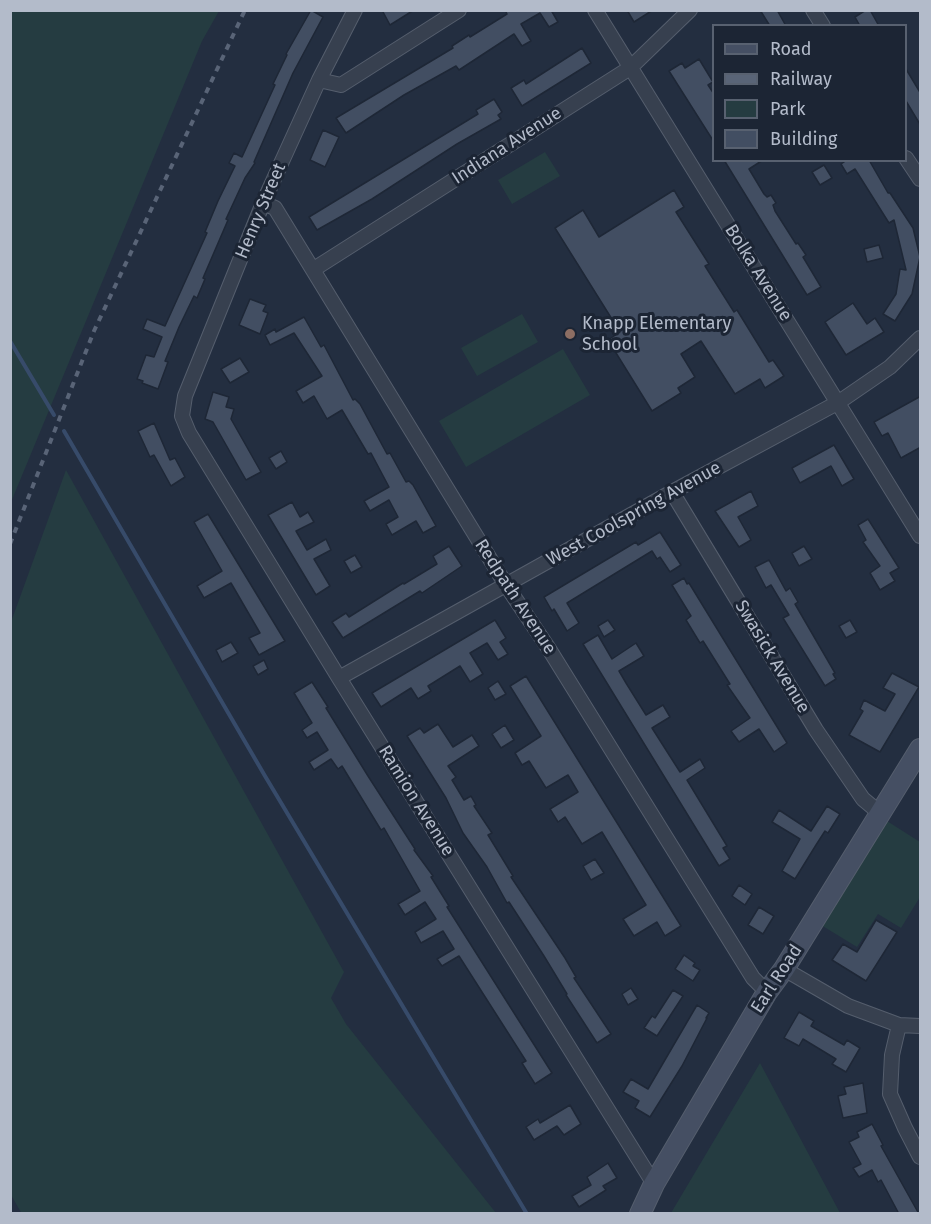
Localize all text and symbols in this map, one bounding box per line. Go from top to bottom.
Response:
legend [712,24,907,162]
text: Road [770,38,812,60]
text: Railway [770,68,832,90]
text: Park [770,98,805,120]
street label: Indiana Avenue [448,103,566,189]
text: Building [770,128,837,150]
street label: Henry Street [231,160,291,262]
street label: Bolka Avenue [720,221,796,325]
place label: Knapp Elementary School [582,313,731,356]
marker: Knapp Elementary School [563,327,577,341]
street label: West Coolspring Avenue [543,457,725,571]
street label: Redpath Avenue [470,535,560,659]
street label: Swasick Avenue [730,597,814,717]
street label: Ramion Avenue [373,742,459,860]
street label: Earl Road [747,941,807,1017]

